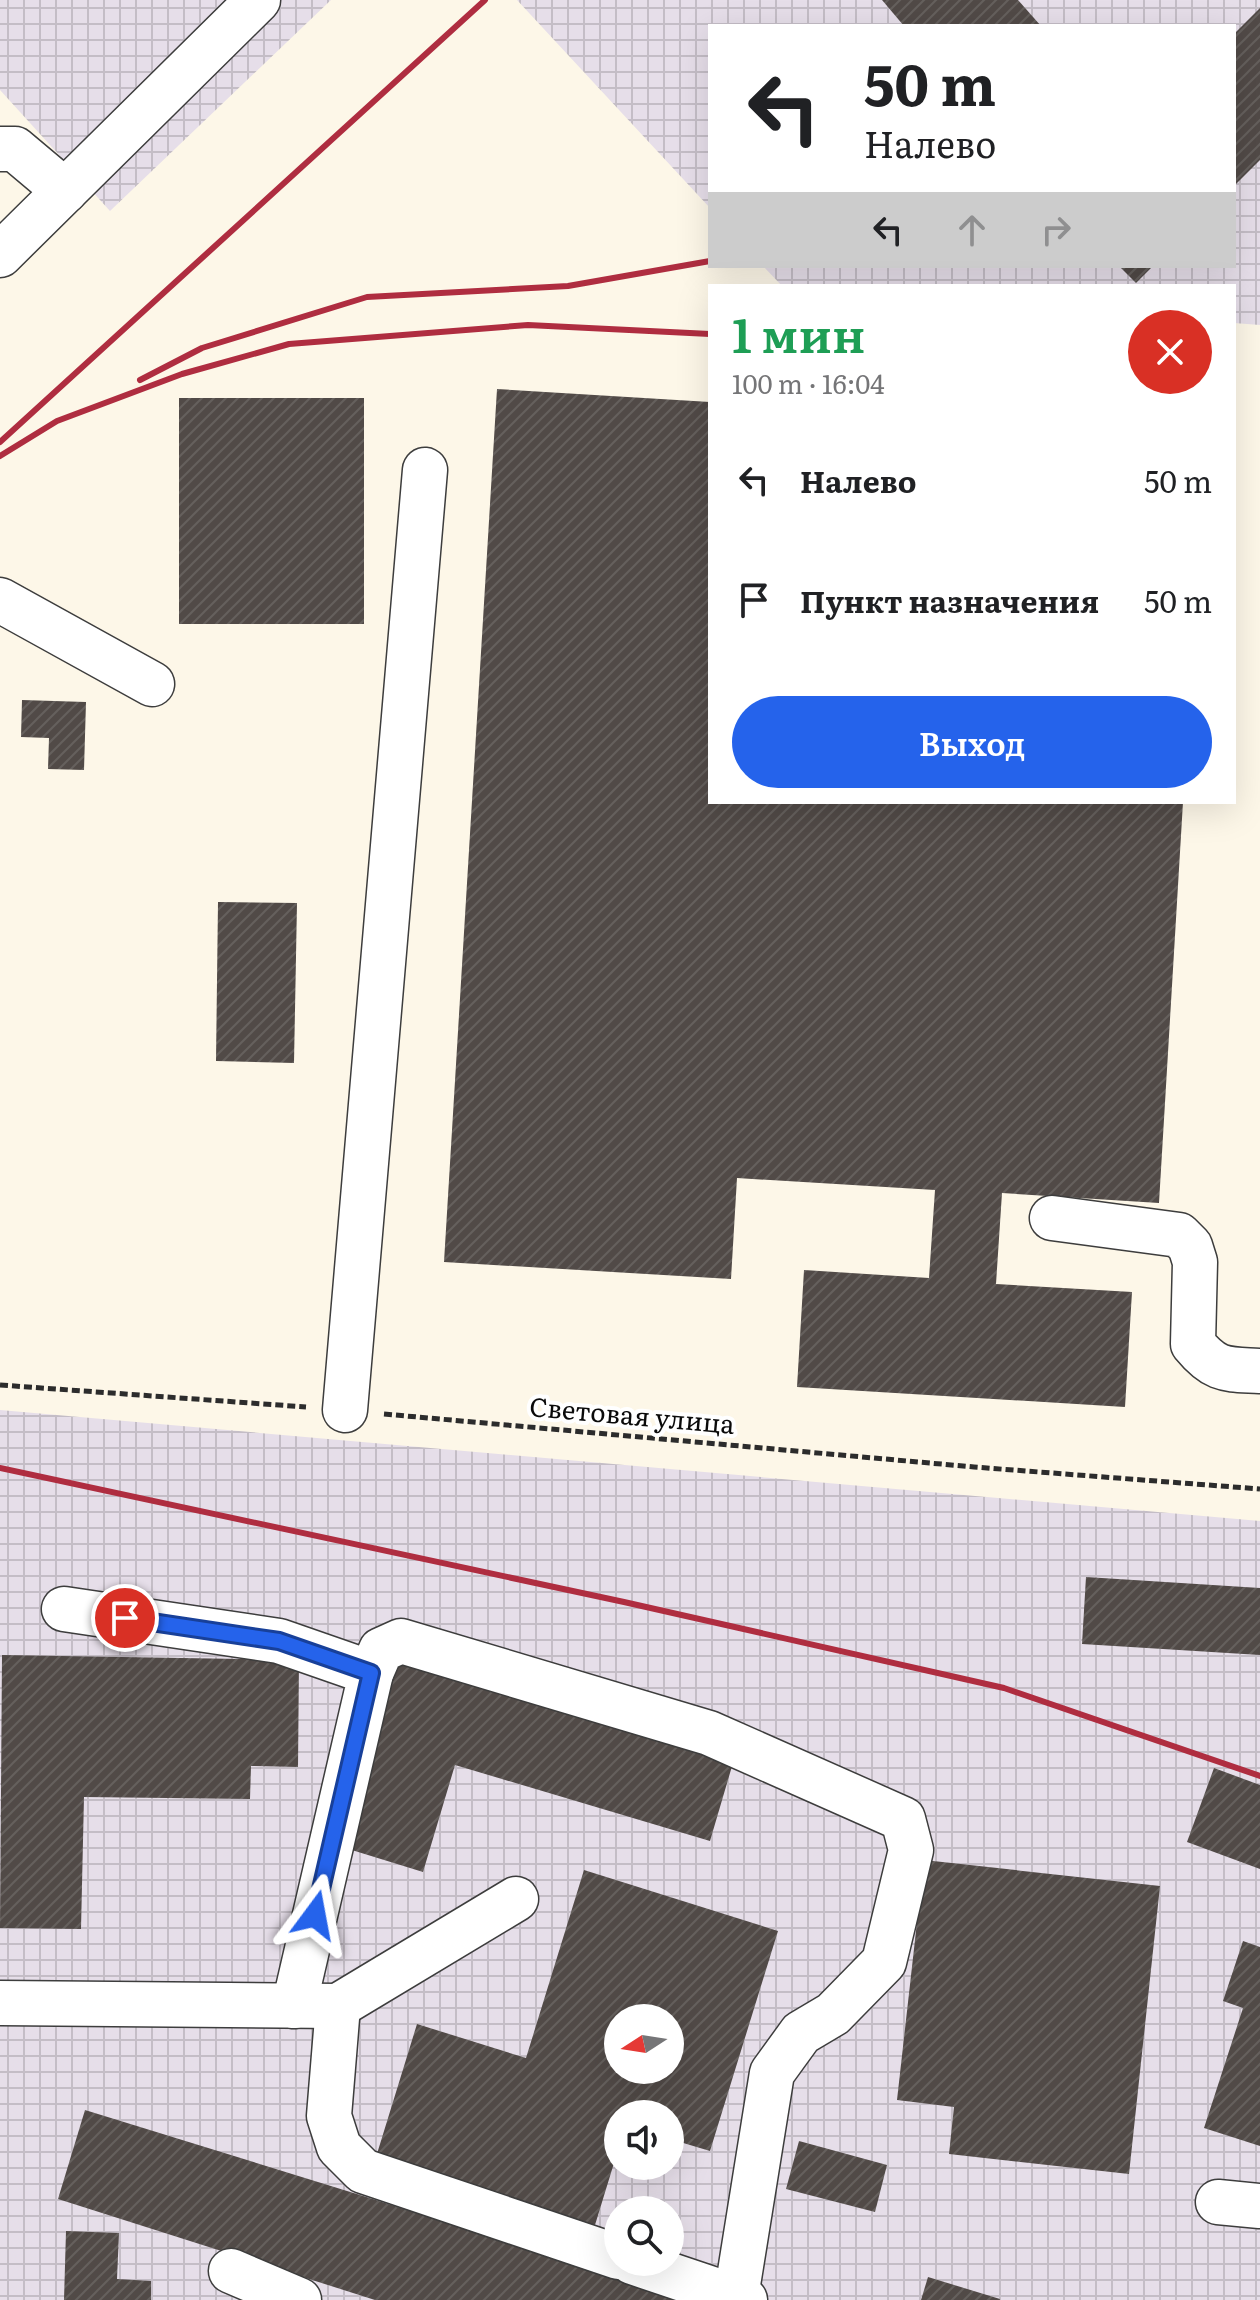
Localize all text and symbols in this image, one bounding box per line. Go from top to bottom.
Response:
text: 50 m [864,40,996,123]
icon: left [732,56,836,160]
text: Налево [864,116,996,169]
icon: left [866,208,910,252]
icon: ahead [950,208,994,252]
icon: right [1034,208,1078,252]
text: 1 мин [732,297,865,368]
button: close [1128,310,1212,394]
text: 100 m · 16:04 [732,363,885,402]
icon: left [732,458,776,502]
text: Налево [800,458,916,502]
text: 50 m [1144,458,1212,502]
icon: arrive [732,578,776,622]
text: Пункт назначения [800,578,1099,622]
text: 50 m [1144,578,1212,622]
button: Выход [732,696,1212,788]
street label: Световая улица [528,1385,736,1442]
pin [91,1584,159,1652]
icon: arrive [103,1596,147,1640]
position arrow [273,1873,357,1957]
north arrow [604,2004,684,2084]
map controls [604,2004,684,2276]
button: sound [604,2100,684,2180]
button: search [604,2196,684,2276]

